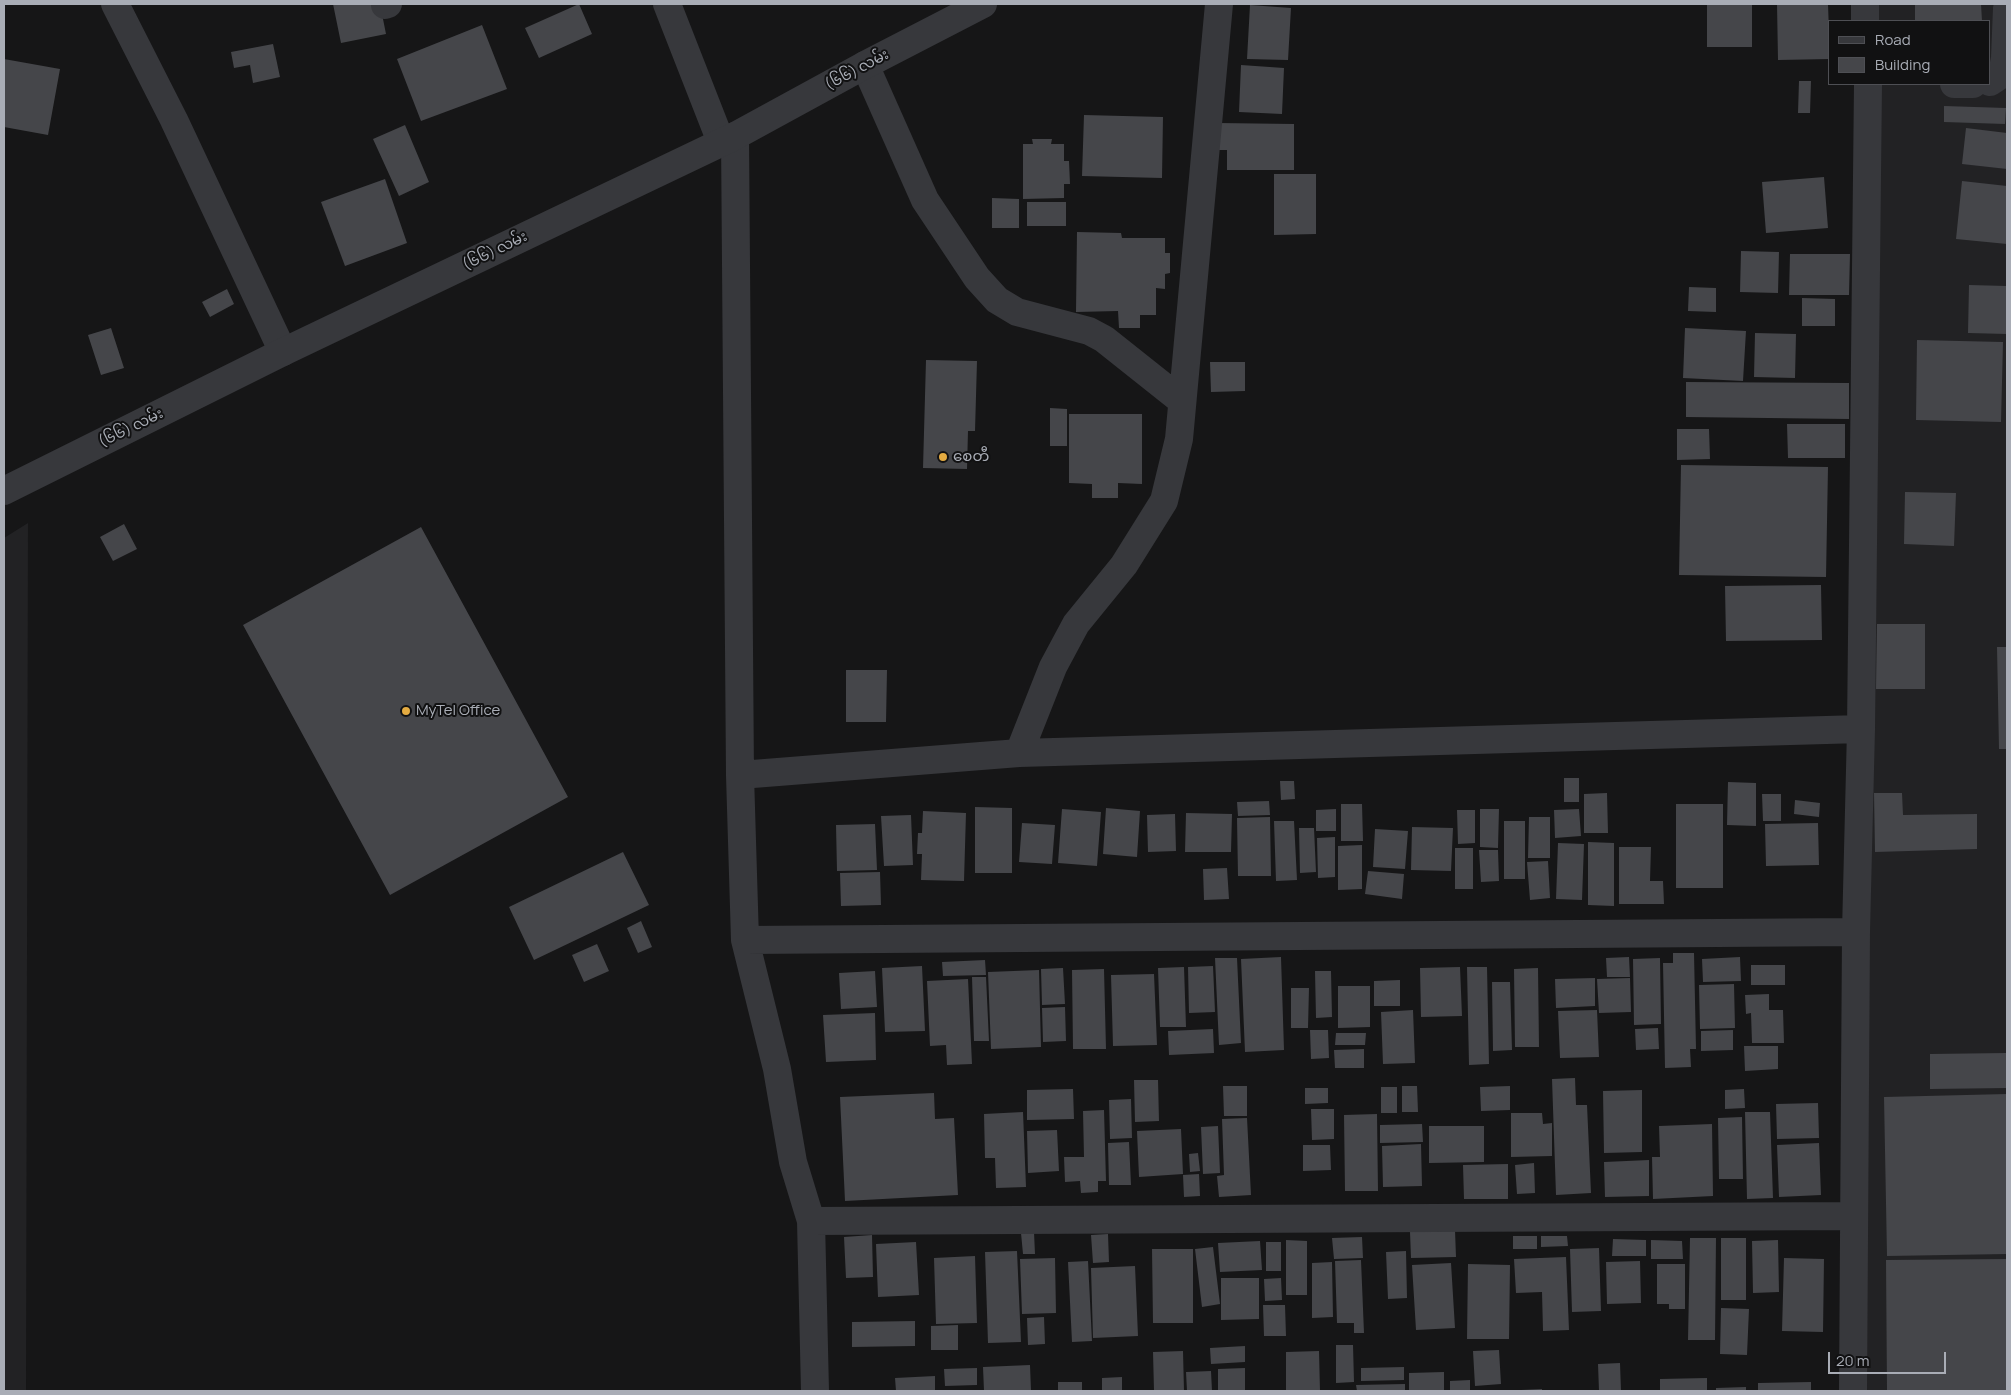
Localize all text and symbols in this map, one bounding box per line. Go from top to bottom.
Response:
legend [1828,20,1991,85]
text: Road [1875,29,1911,50]
street label: (၆၆) လမ်း [822,46,892,94]
text: Building [1875,54,1930,75]
street label: (၆၆) လမ်း [460,228,530,274]
street label: (၆၆) လမ်း [96,405,166,451]
place label: စေတီ [953,448,989,466]
marker: စေတီ [937,451,949,463]
place label: MyTel Office [416,702,500,720]
marker: MyTel Office [400,705,412,717]
scale bar [1831,1342,1948,1374]
text: 20 m [1836,1350,1869,1371]

